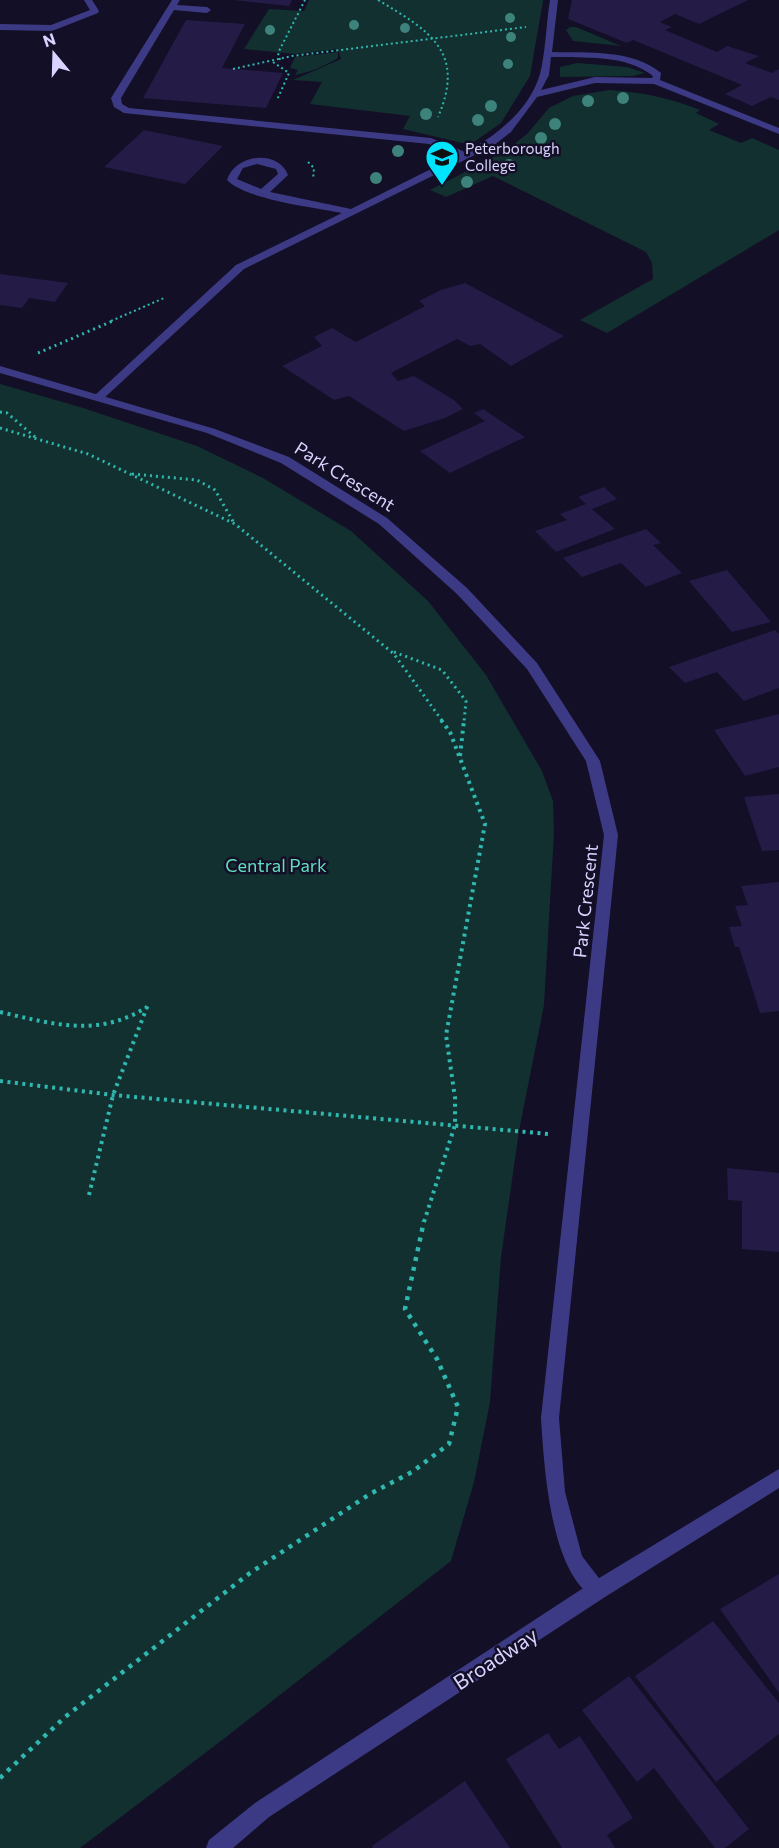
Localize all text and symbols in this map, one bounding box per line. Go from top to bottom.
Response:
north arrow [24,24,84,84]
text: N [40,28,58,50]
school or university icon: Peterborough College [424,139,460,186]
place label: Peterborough College [465,139,560,174]
street label: Park Crescent [291,436,399,516]
street label: Park Crescent [568,843,602,959]
park label: Central Park [225,854,327,876]
street label: Broadway [448,1621,542,1694]

